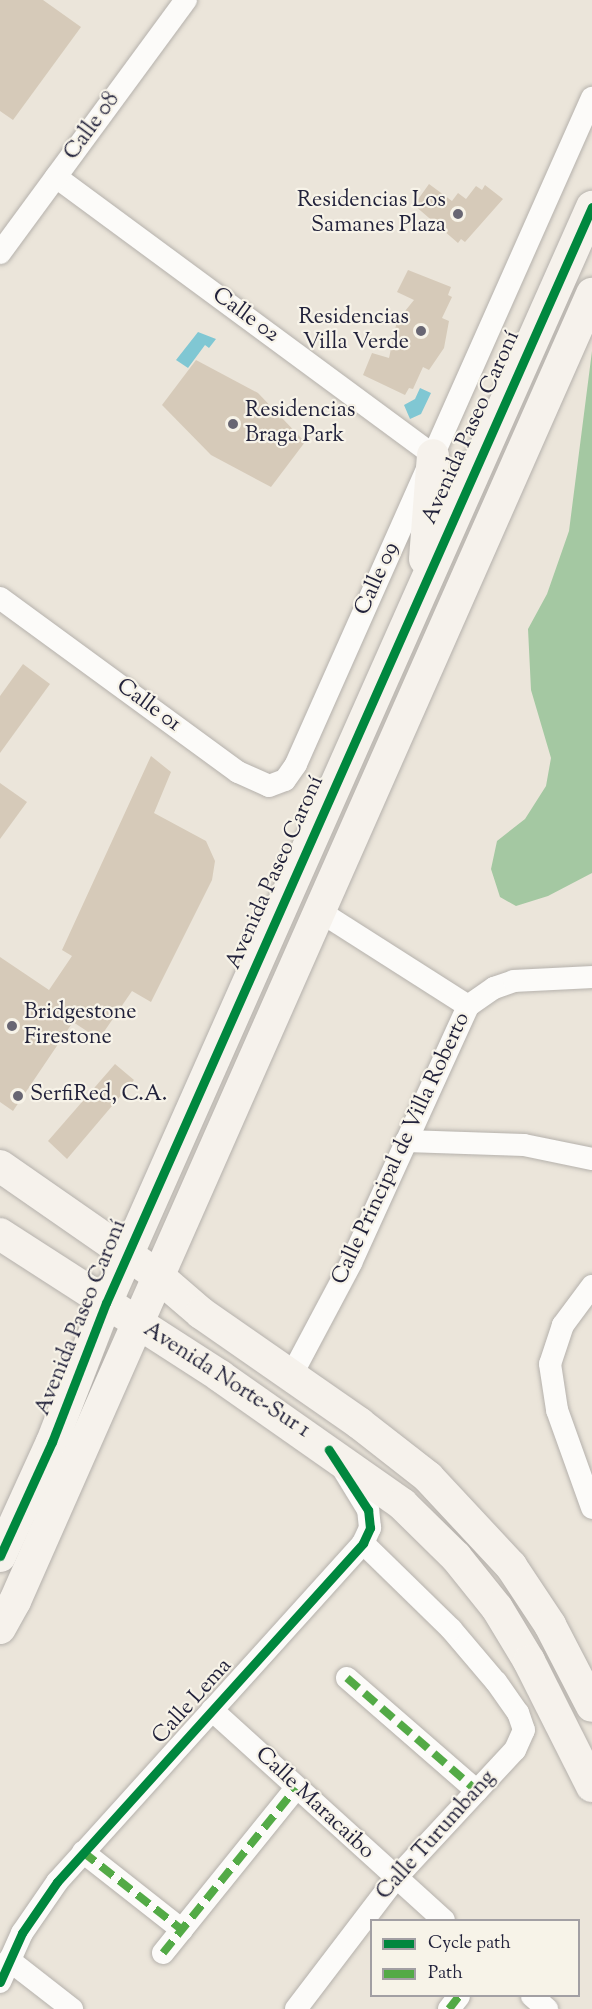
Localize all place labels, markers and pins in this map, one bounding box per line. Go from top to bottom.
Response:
place label: Residencias Los Samanes Plaza [297,188,446,240]
marker: Residencias Los Samanes Plaza [451,207,465,221]
place label: Residencias Villa Verde [299,305,409,356]
marker: Residencias Villa Verde [414,324,428,338]
place label: Residencias Braga Park [245,398,355,450]
marker: Residencias Braga Park [226,417,240,431]
place label: Bridgestone Firestone [24,1000,137,1052]
marker: Bridgestone Firestone [5,1019,19,1033]
place label: SerfiRed, C.A. [30,1083,167,1109]
marker: SerfiRed, C.A. [11,1089,25,1103]

